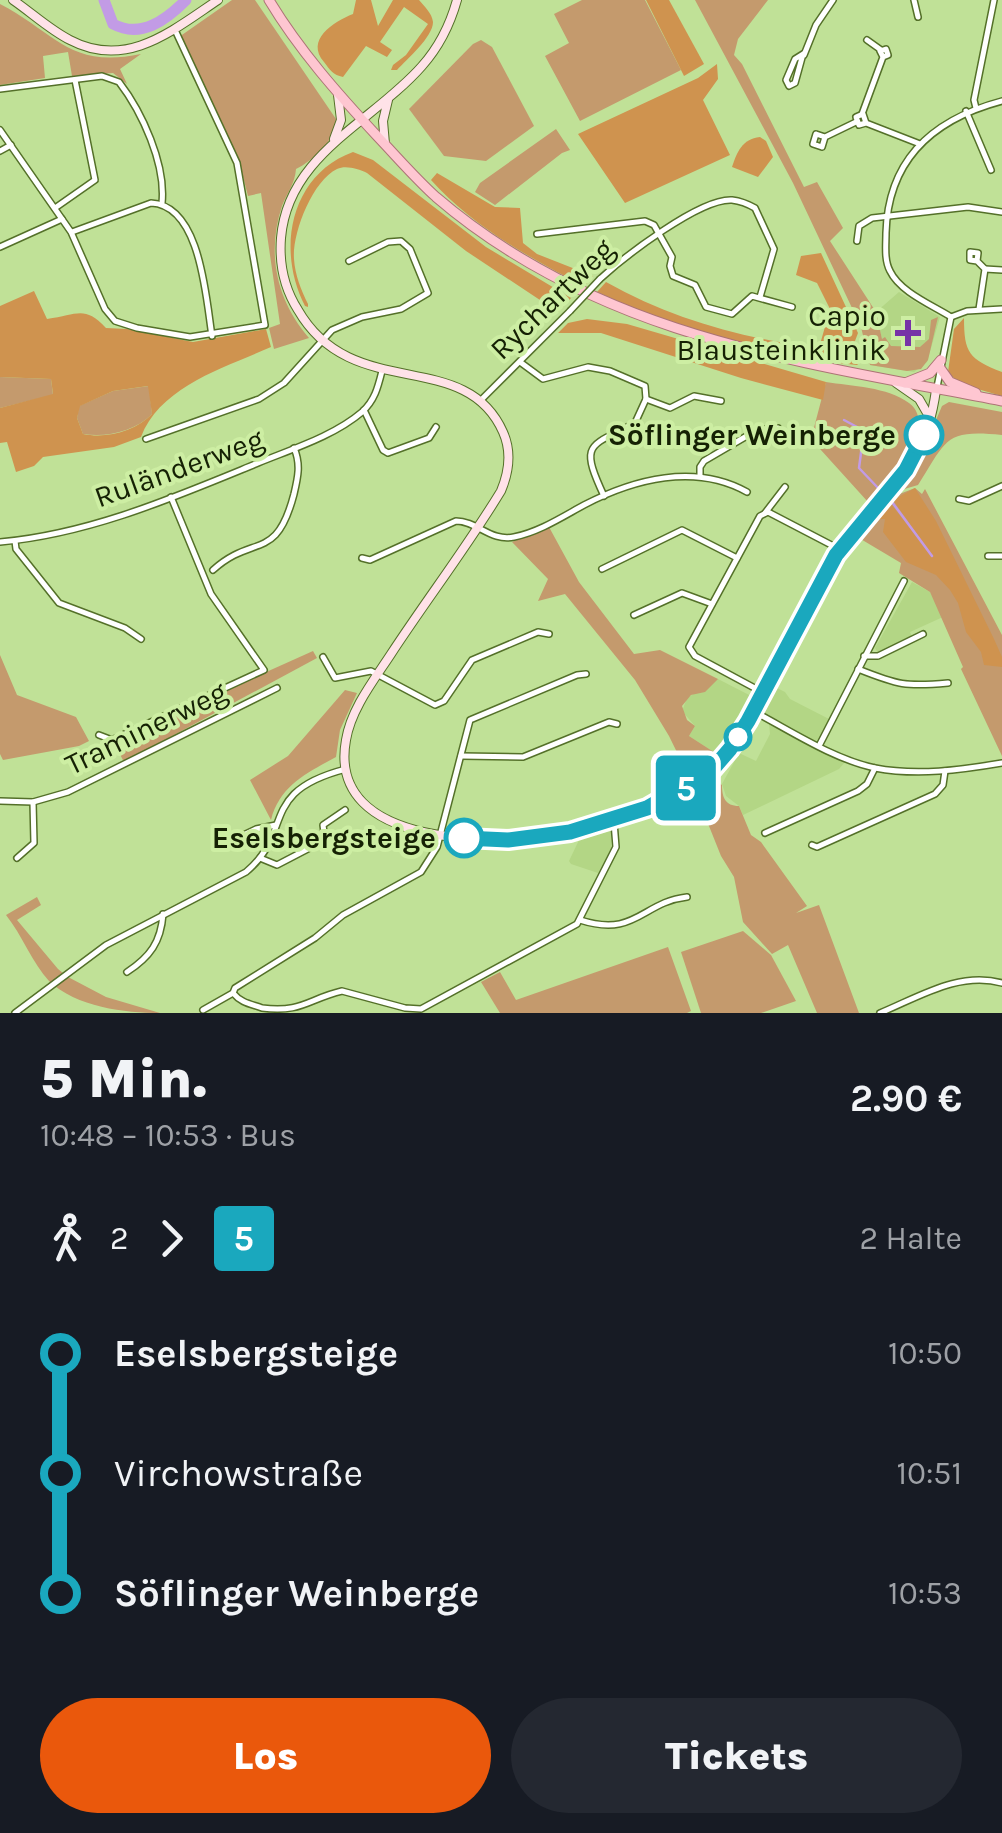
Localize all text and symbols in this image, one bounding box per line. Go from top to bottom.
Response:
street label: Rychartweg [482,231,622,367]
place label: Capio Blausteinklinik [677,298,886,368]
marker: Capio Blausteinklinik [895,320,921,346]
marker: Söflinger Weinberge [905,416,943,454]
place label: Söflinger Weinberge [608,417,896,453]
street label: Ruländerweg [89,421,269,515]
street label: Traminerweg [59,673,233,783]
unlabelled marker [725,724,751,750]
line badge: 5 [654,756,718,820]
text: 5 [676,768,696,809]
marker: Eselsbergsteige [445,819,483,857]
place label: Eselsbergsteige [212,820,436,856]
text: 5 Min. [40,1047,207,1111]
text: 2.90 € [850,1076,962,1121]
text: 10:48 – 10:53 · Bus [40,1117,296,1154]
icon: walk [40,1211,95,1266]
icon: forward [144,1211,199,1266]
text: 5 [234,1218,254,1259]
text: 2 [110,1220,129,1257]
text: 2 Halte [859,1220,962,1257]
text: Eselsbergsteige [114,1331,398,1376]
text: 10:50 [888,1335,962,1372]
text: Virchowstraße [114,1451,363,1496]
text: 10:51 [896,1455,962,1492]
text: Söflinger Weinberge [114,1571,479,1616]
text: 10:53 [888,1575,962,1612]
button: Los [40,1698,491,1813]
button: Tickets [511,1698,962,1813]

